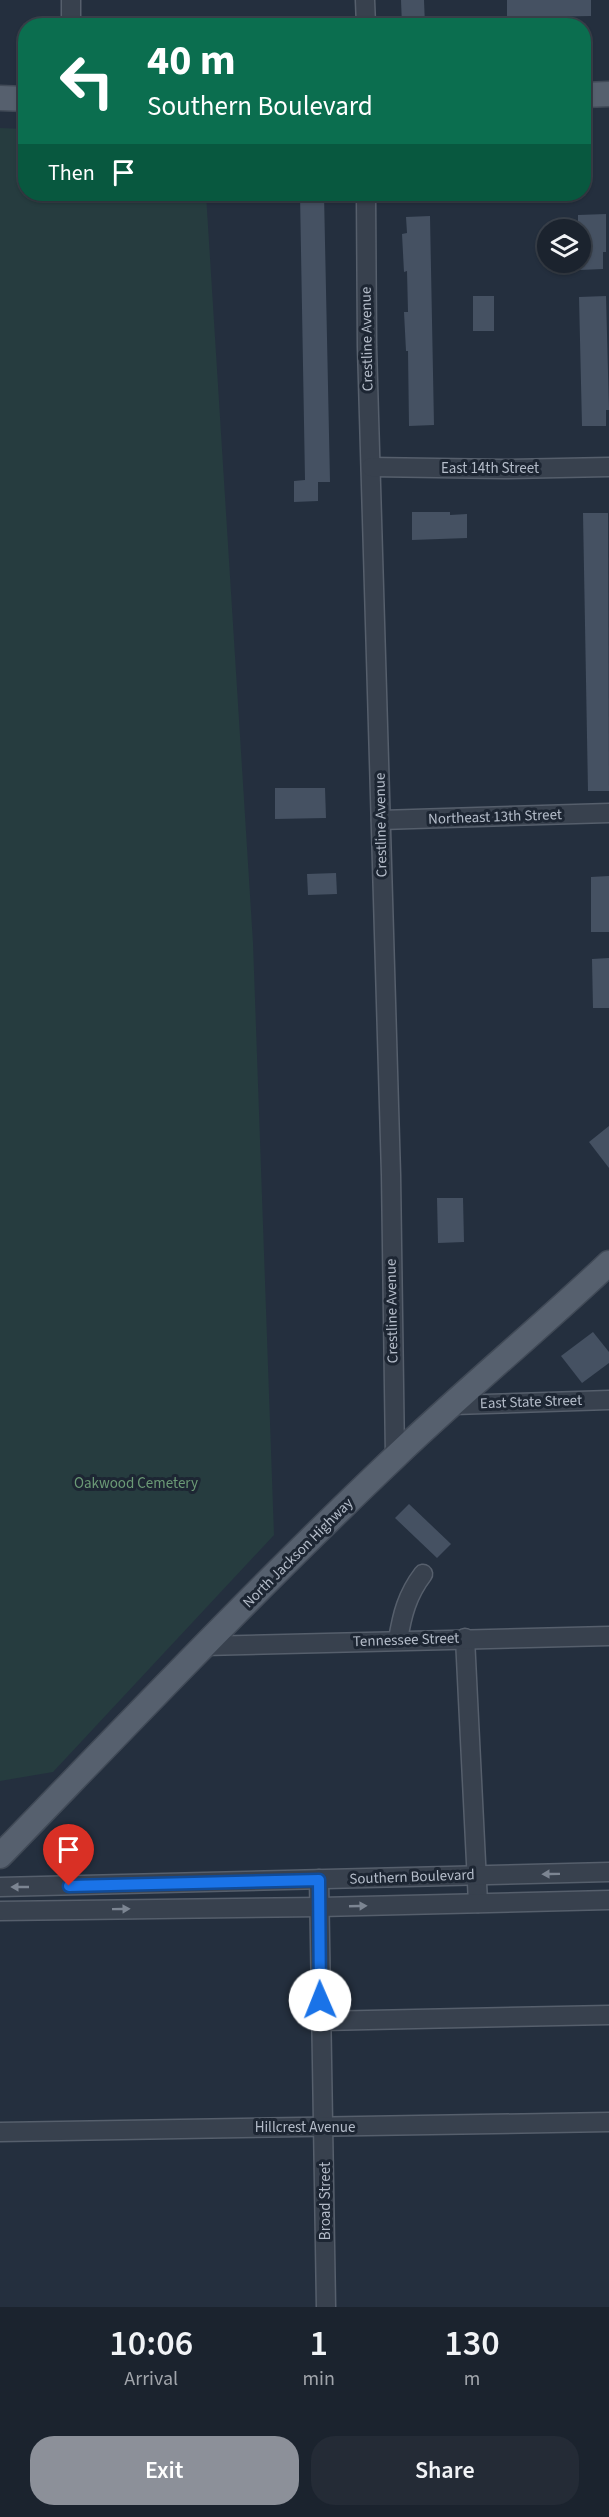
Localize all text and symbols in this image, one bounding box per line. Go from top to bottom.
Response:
text: 40 m [147,31,236,91]
icon: left [48,42,126,120]
text: Southern Boulevard [147,87,373,126]
icon: arrive [107,156,140,189]
text: Then [48,157,95,189]
map controls [537,219,591,273]
button: layers [537,219,591,273]
street label: Crestline Avenue [356,287,378,391]
street label: East 14th Street [441,458,539,479]
street label: Crestline Avenue [370,773,392,877]
street label: Northeast 13th Street [428,804,562,830]
street label: Crestline Avenue [381,1259,403,1363]
street label: East State Street [480,1390,582,1414]
park label: Oakwood Cemetery [74,1473,198,1494]
street label: North Jackson Highway [238,1493,358,1613]
street label: Tennessee Street [352,1628,460,1652]
pin [43,1824,94,1886]
icon: arrive [52,1833,85,1866]
street label: Southern Boulevard [349,1864,475,1890]
one-way arrow [541,1869,560,1878]
one-way arrow [10,1882,29,1891]
one-way arrow [349,1901,368,1911]
one-way arrow [112,1905,131,1914]
position arrow [288,1968,352,2032]
street label: Hillcrest Avenue [255,2117,355,2138]
street label: Broad Street [315,2162,336,2240]
text: 10:06 [109,2318,193,2369]
text: 1 [309,2318,328,2369]
text: 130 [444,2318,500,2369]
text: Arrival [124,2365,178,2393]
text: min [302,2365,335,2393]
text: m [464,2365,480,2393]
button: Exit [30,2436,299,2505]
button: Share [311,2436,579,2505]

